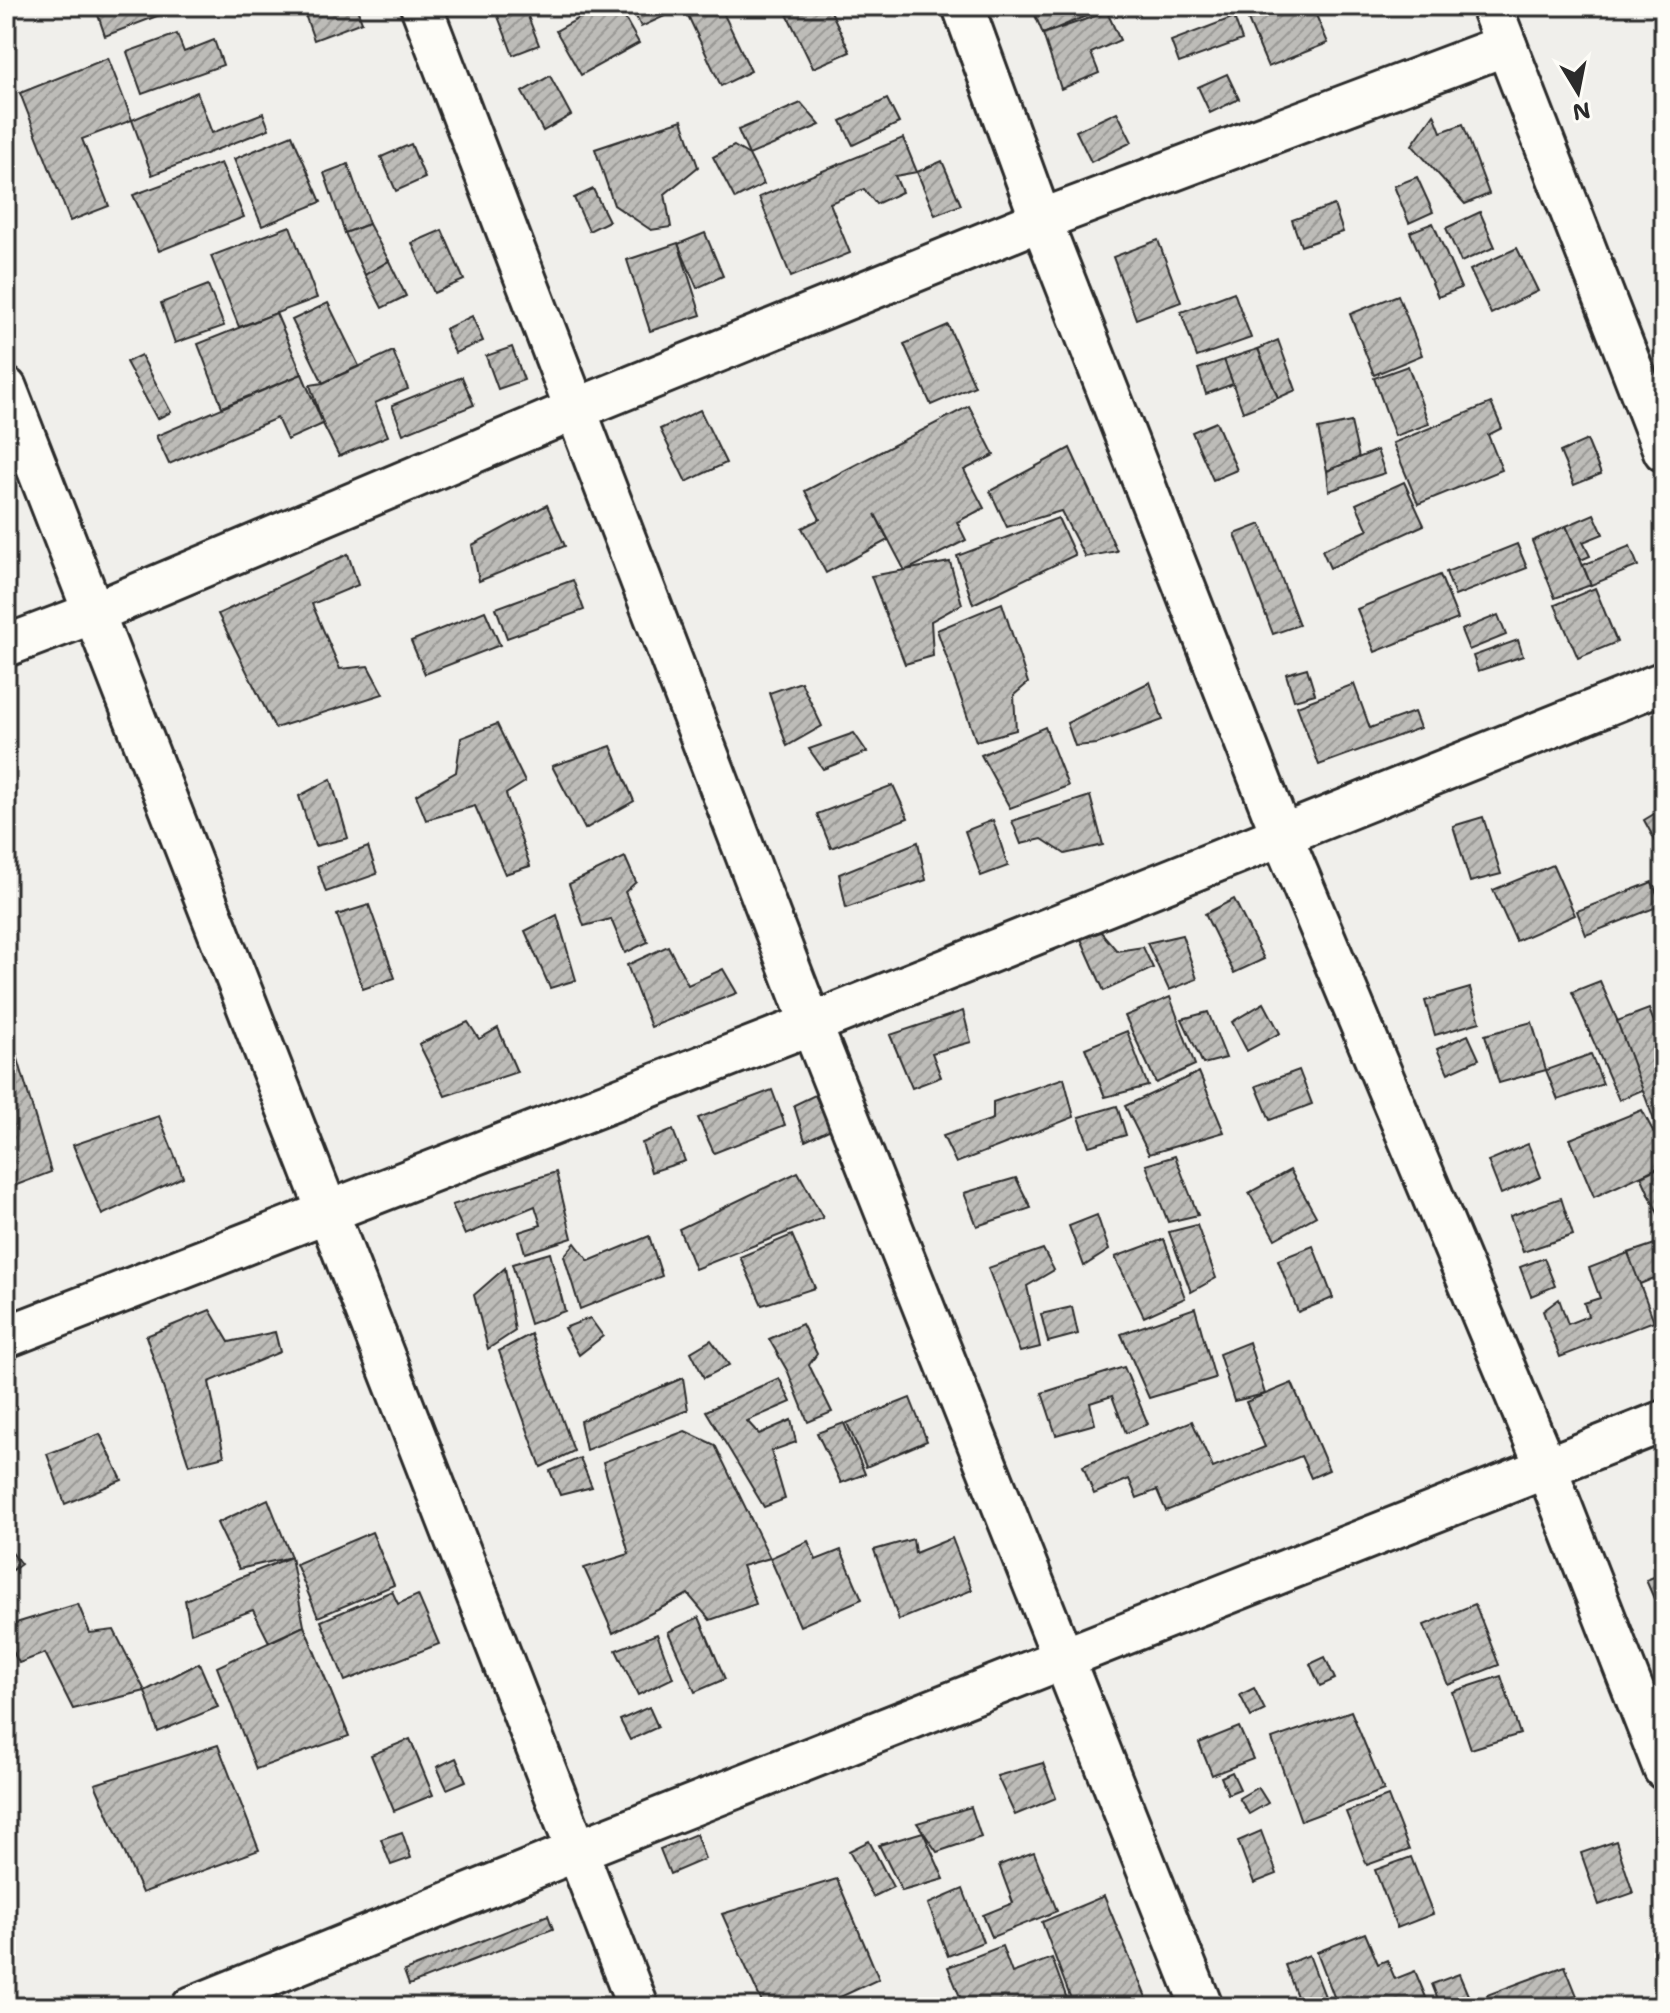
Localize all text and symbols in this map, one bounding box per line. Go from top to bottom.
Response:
north arrow [1538,52,1618,132]
text: N [1570,95,1592,127]

